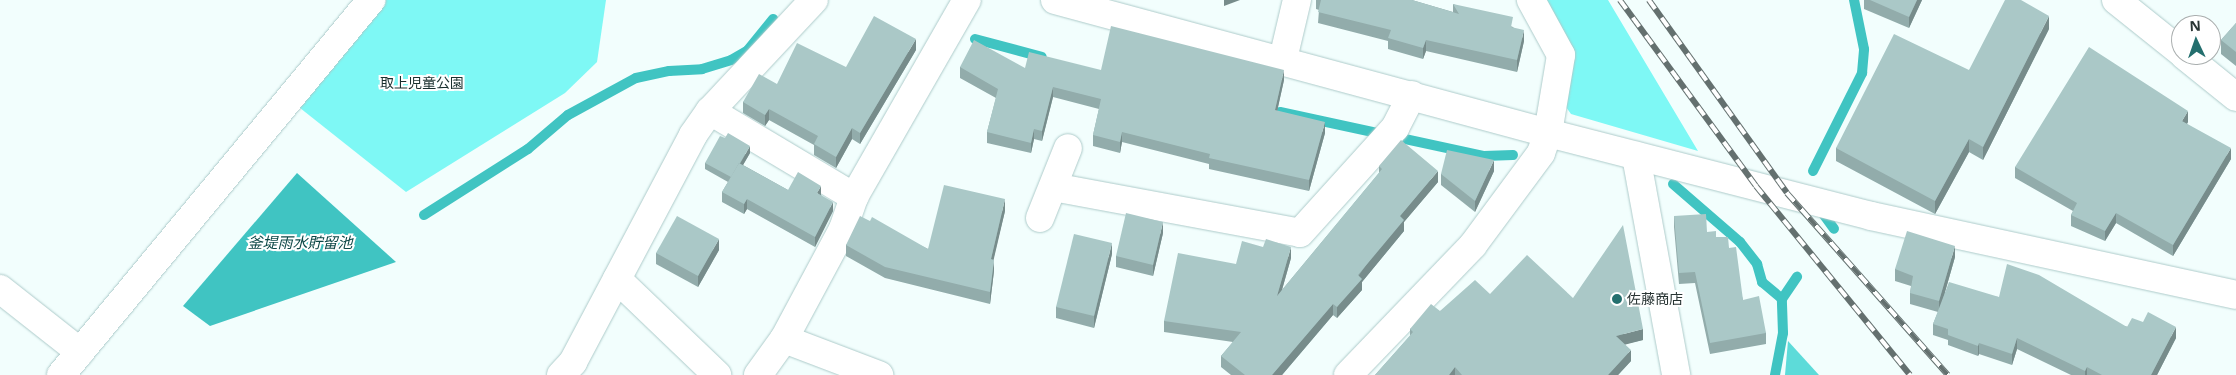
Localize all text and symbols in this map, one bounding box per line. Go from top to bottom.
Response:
north arrow [2171,15,2221,65]
text: N [2189,16,2201,35]
park label: 取上児童公園 [380,75,464,91]
water label: 釜堤雨水貯留池 [248,234,352,252]
place label: 佐藤商店 [1627,291,1683,307]
marker: 佐藤商店 [1611,293,1623,305]

